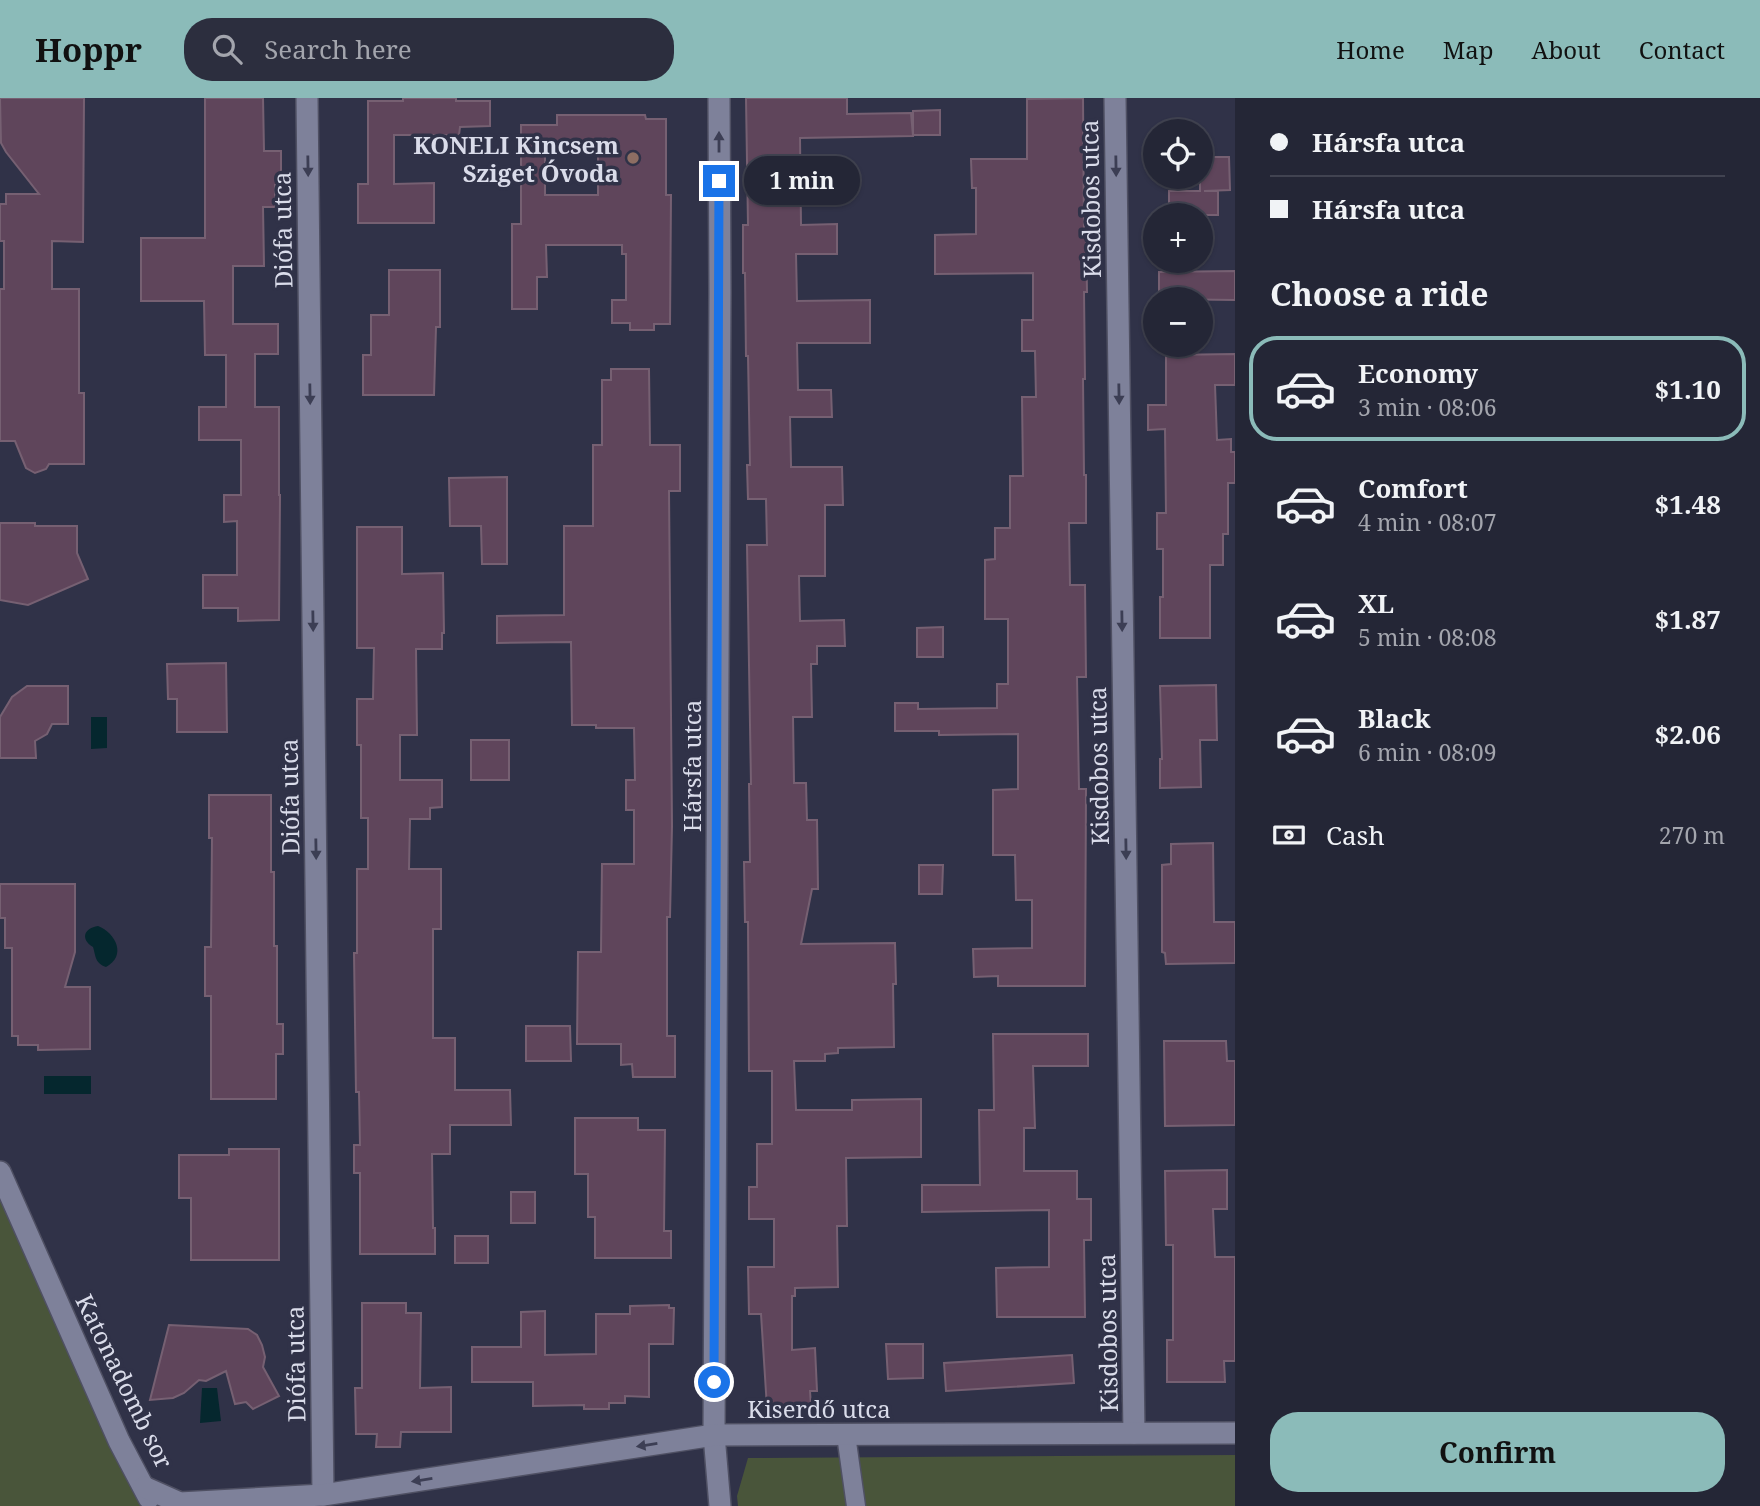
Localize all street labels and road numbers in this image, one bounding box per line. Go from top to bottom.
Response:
street label: Kisdobos utca [1072,119,1108,279]
street label: Diófa utca [264,171,300,289]
street label: Kisdobos utca [1080,686,1116,846]
street label: Hársfa utca [675,700,708,832]
street label: Diófa utca [271,738,307,856]
street label: Kisdobos utca [1089,1253,1125,1413]
street label: Katonadomb sor [69,1288,181,1474]
street label: Diófa utca [277,1305,313,1423]
street label: Kiserdő utca [747,1392,891,1425]

